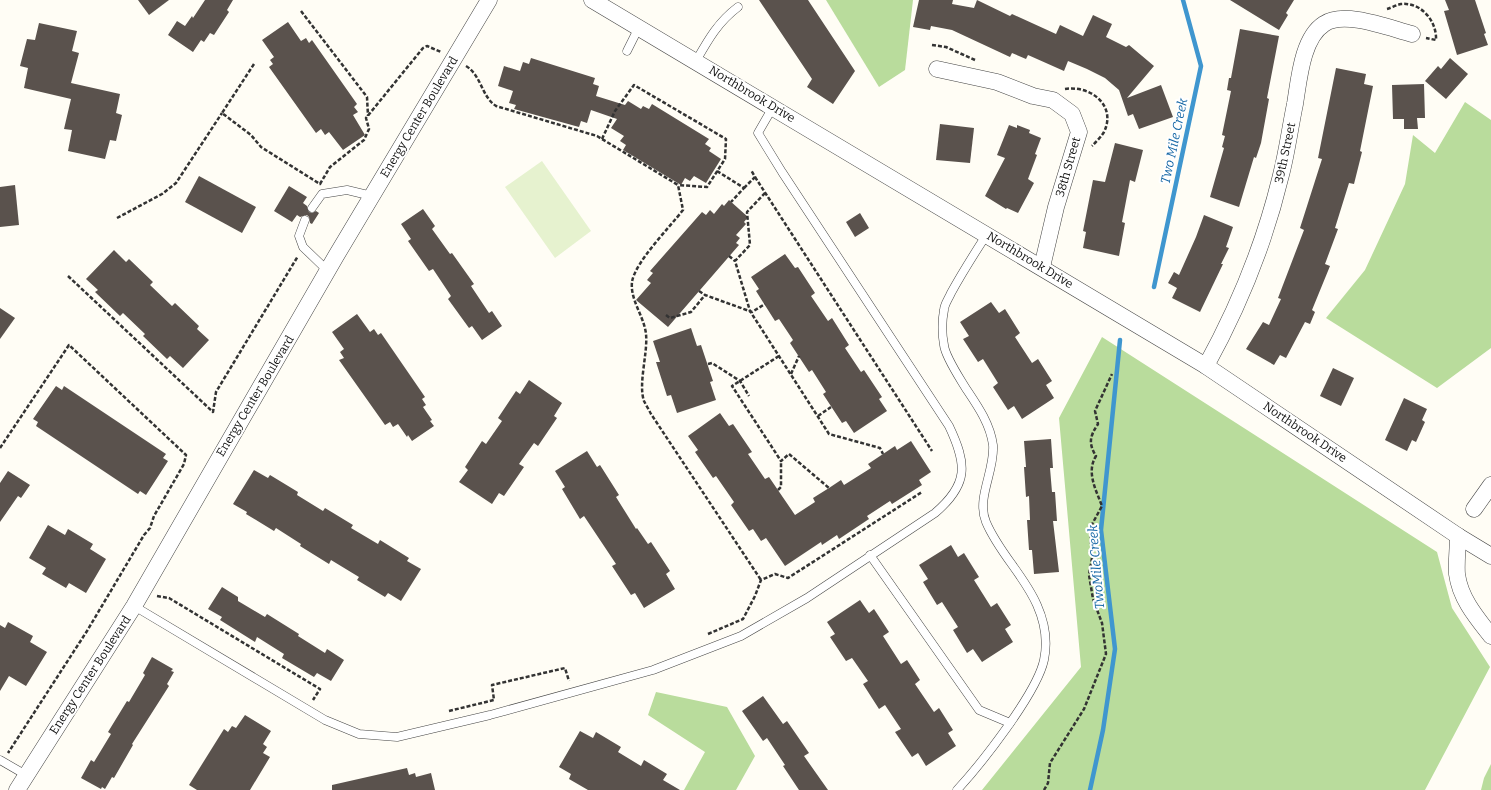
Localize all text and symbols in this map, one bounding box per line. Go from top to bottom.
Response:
street label: Energy Center Boulevard [377,54,461,180]
street label: Northbrook Drive [707,63,797,125]
water label: Two Mile Creek [1158,96,1191,185]
street label: 39th Street [1272,121,1298,185]
street label: 38th Street [1053,135,1083,199]
street label: Northbrook Drive [985,229,1075,291]
street label: Energy Center Boulevard [213,333,297,459]
street label: Northbrook Drive [1261,399,1349,465]
water label: TwoMile Creek [1085,523,1107,610]
street label: Energy Center Boulevard [46,613,134,737]

